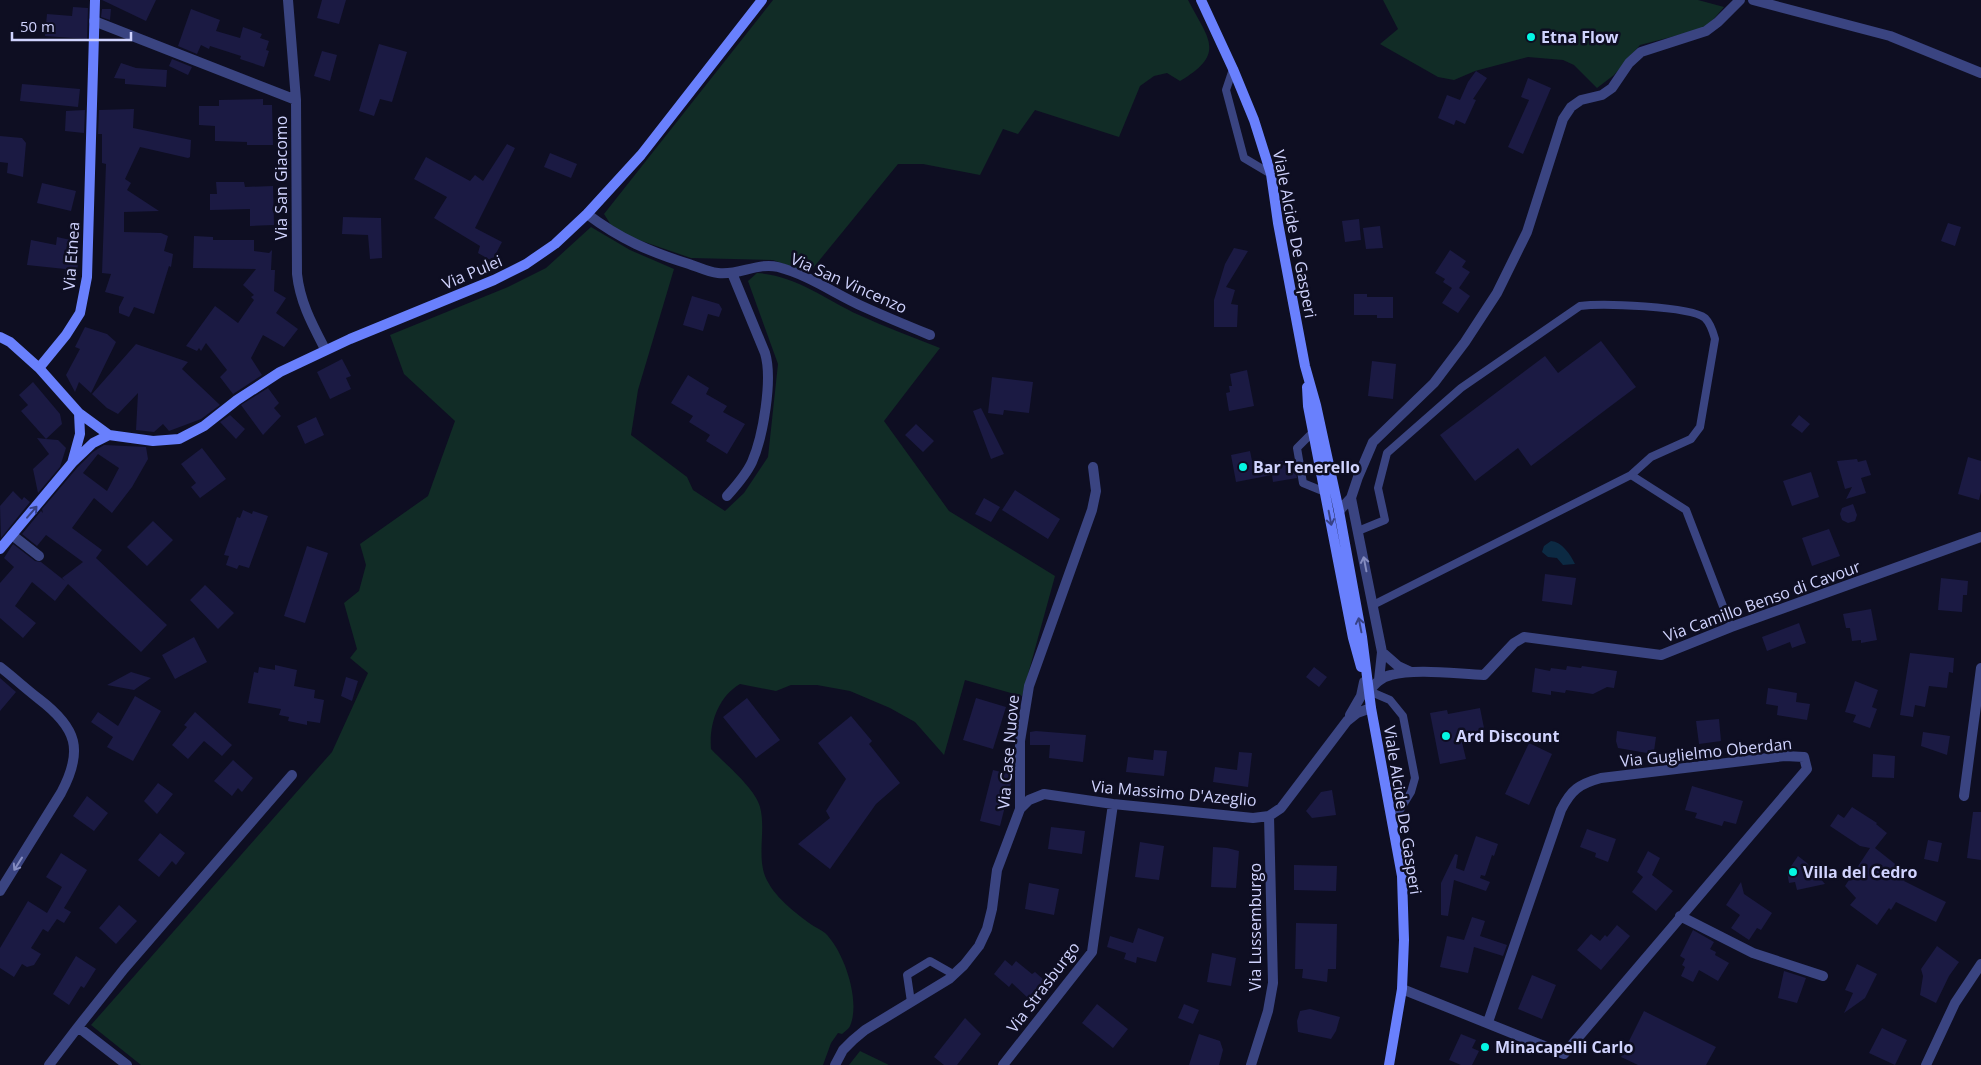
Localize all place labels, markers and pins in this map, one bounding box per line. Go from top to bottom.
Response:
place label: Etna Flow [1541,26,1619,48]
marker: Etna Flow [1525,31,1537,43]
place label: Bar Tenerello [1253,456,1360,478]
marker: Bar Tenerello [1237,461,1249,473]
place label: Ard Discount [1456,725,1559,747]
marker: Ard Discount [1440,730,1452,742]
place label: Villa del Cedro [1803,861,1918,883]
marker: Villa del Cedro [1787,866,1799,878]
place label: Minacapelli Carlo [1495,1036,1633,1058]
marker: Minacapelli Carlo [1479,1041,1491,1053]

